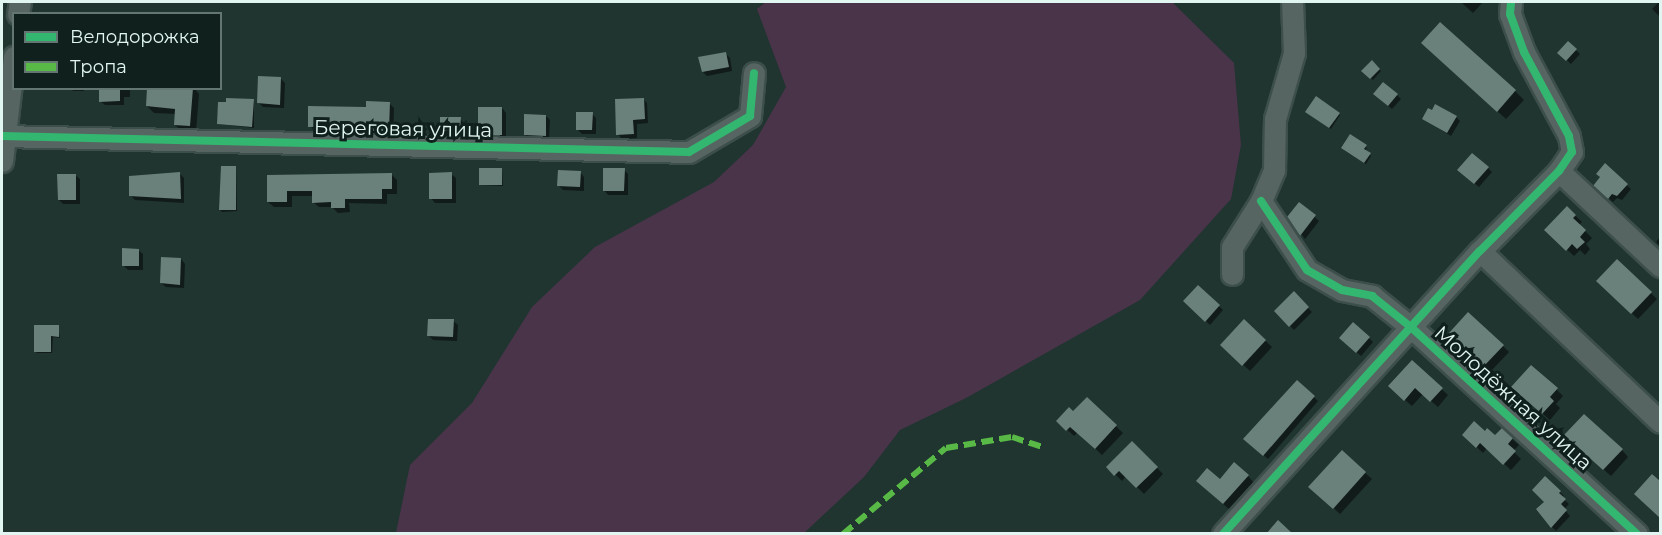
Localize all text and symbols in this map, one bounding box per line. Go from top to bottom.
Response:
legend [12,12,222,90]
text: Велодорожка [70,26,199,48]
text: Тропа [70,56,127,78]
street label: Береговая улица [314,115,492,143]
street label: Молодёжная улица [1429,321,1597,475]

